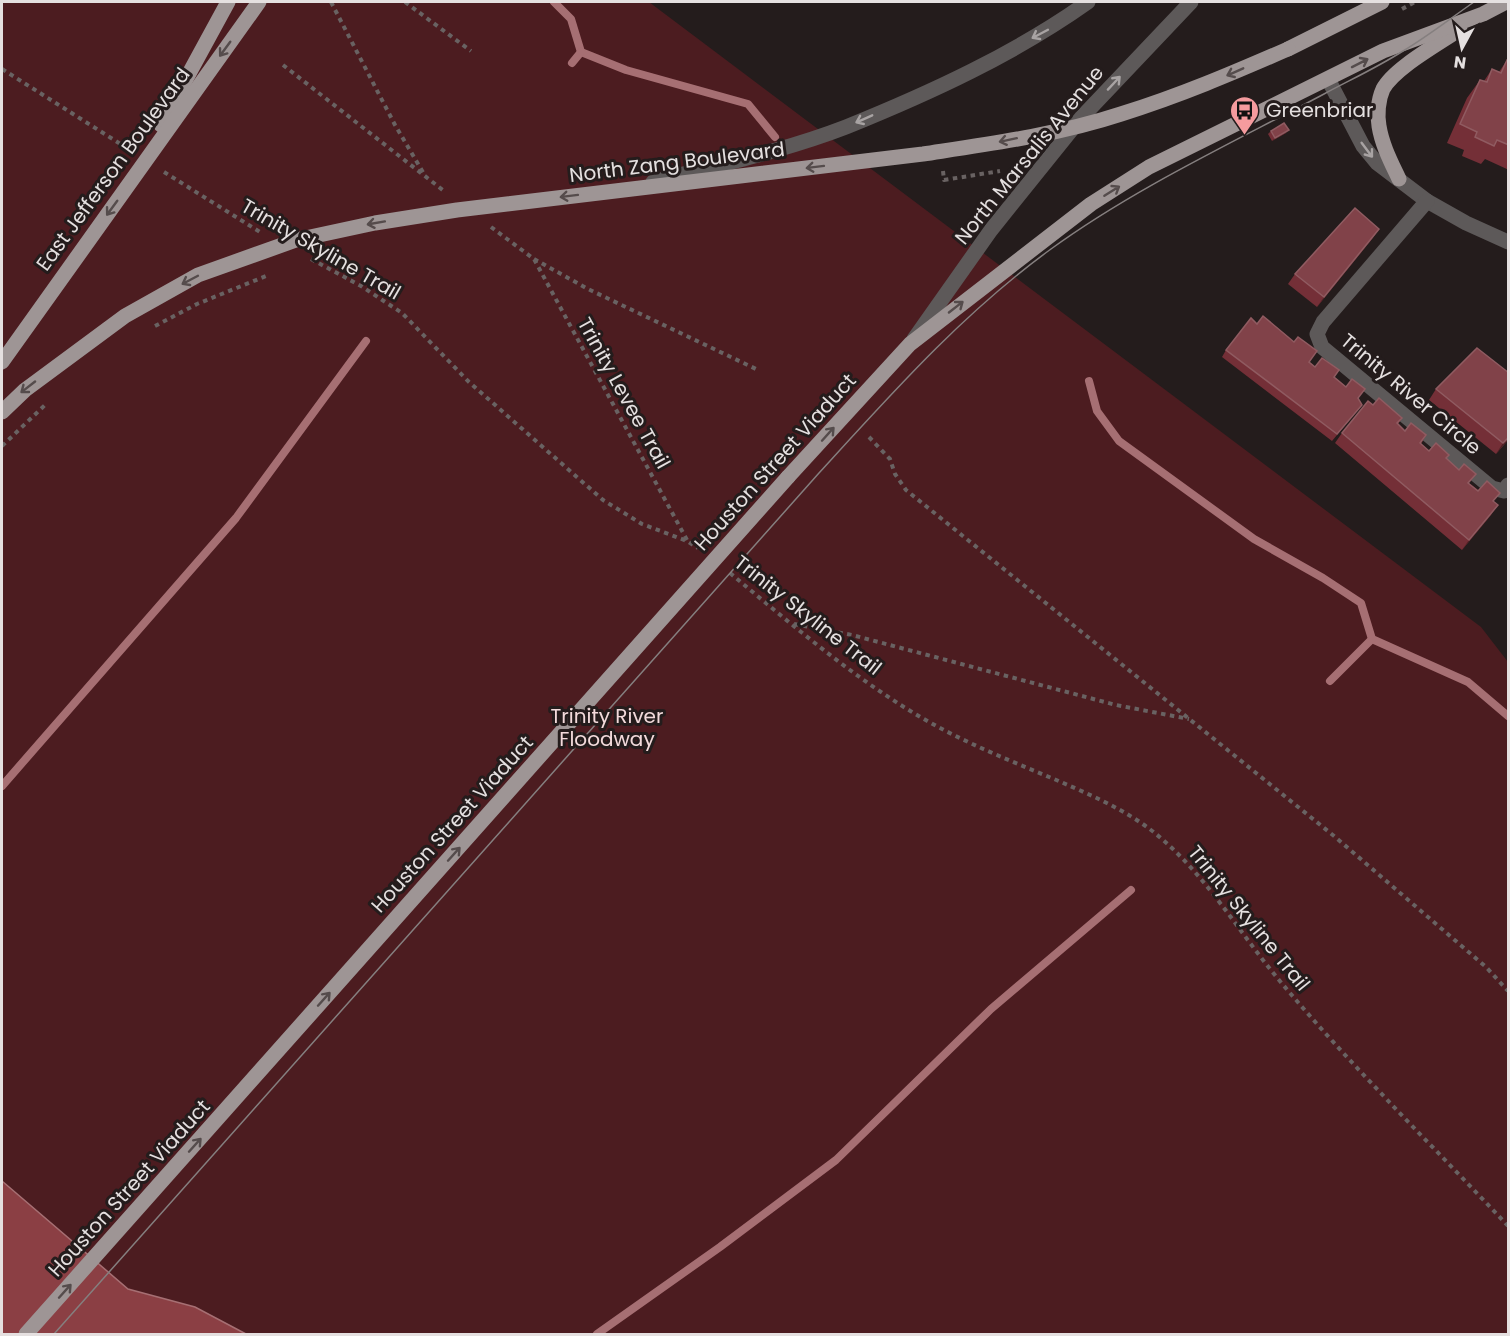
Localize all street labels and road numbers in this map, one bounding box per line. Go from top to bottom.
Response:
street label: North Marsalis Avenue [948,60,1110,250]
street label: East Jefferson Boulevard [30,62,196,276]
street label: North Zang Boulevard [568,135,786,189]
street label: Trinity Skyline Trail [236,192,406,306]
street label: Trinity Levee Trail [571,312,677,474]
street label: Trinity River Circle [1335,327,1487,461]
street label: Houston Street Viaduct [688,367,862,557]
street label: Trinity Skyline Trail [728,549,888,681]
street label: Houston Street Viaduct [365,729,539,919]
street label: Trinity Skyline Trail [1181,839,1317,997]
street label: Houston Street Viaduct [42,1093,216,1283]

